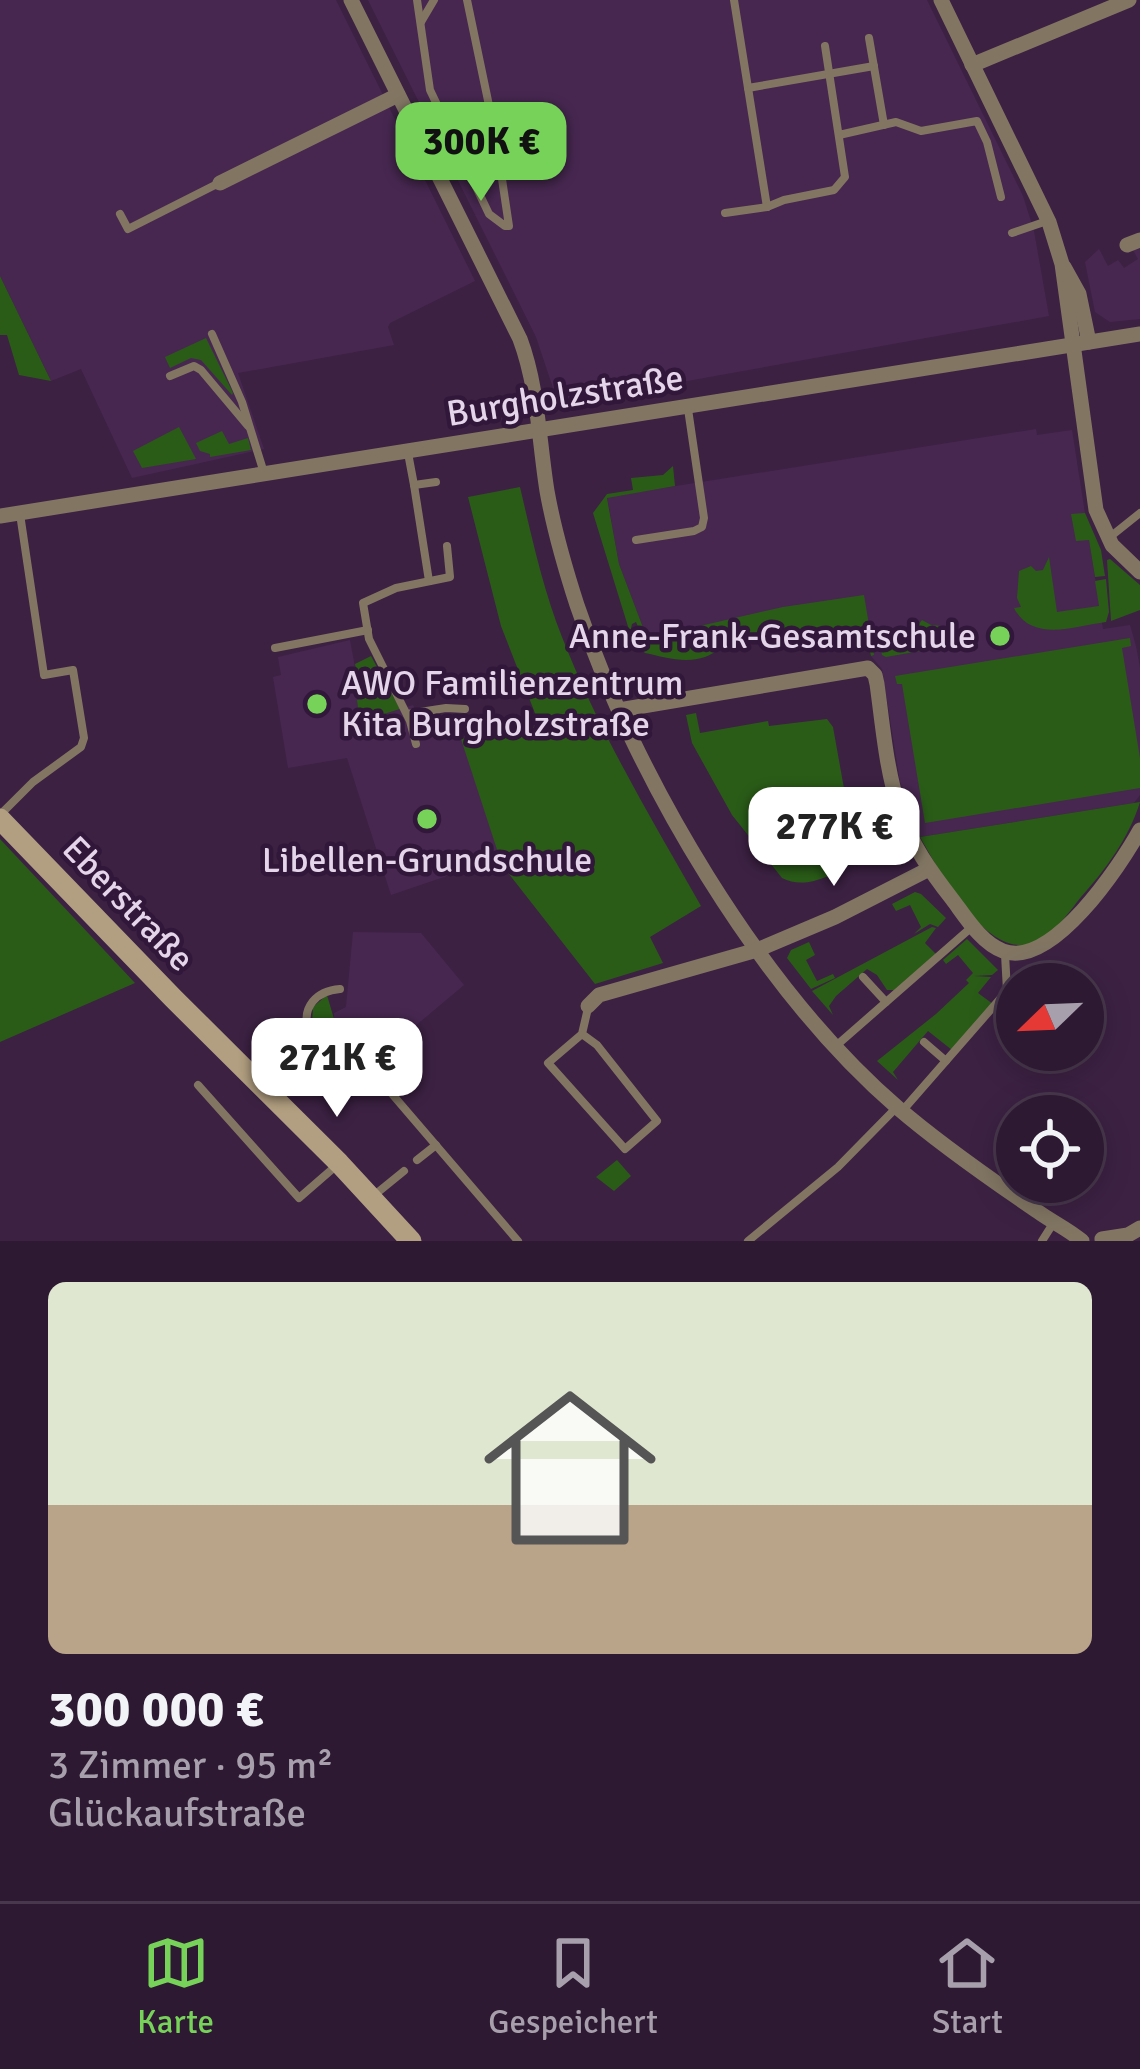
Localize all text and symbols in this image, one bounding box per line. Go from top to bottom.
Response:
pin: 300K € [383,102,579,204]
text: 300K € [422,117,540,165]
street label: Burgholzstraße [443,355,687,437]
place label: Anne-Frank-Gesamtschule [569,614,976,659]
marker: Anne-Frank-Gesamtschule [987,623,1013,649]
place label: AWO Familienzentrum Kita Burgholzstraße [341,661,684,747]
marker: AWO Familienzentrum Kita Burgholzstraße [304,691,330,717]
pin: 277K € [736,787,932,889]
text: 277K € [775,802,893,850]
marker: Libellen-Grundschule [414,806,440,832]
street label: Eberstraße [52,827,204,981]
place label: Libellen-Grundschule [262,838,592,883]
north arrow [996,963,1104,1071]
map controls [996,963,1104,1203]
pin: 271K € [239,1018,435,1120]
text: 271K € [278,1033,396,1081]
button: locate [996,1095,1104,1203]
icon: home [462,1360,678,1576]
text: 300 000 € [48,1678,263,1741]
text: 3 Zimmer · 95 m² [48,1741,333,1789]
text: Glückaufstraße [48,1789,306,1837]
tab: Karte [137,1930,214,2043]
tab: Gespeichert [488,1930,658,2043]
tab: Start [932,1930,1003,2043]

